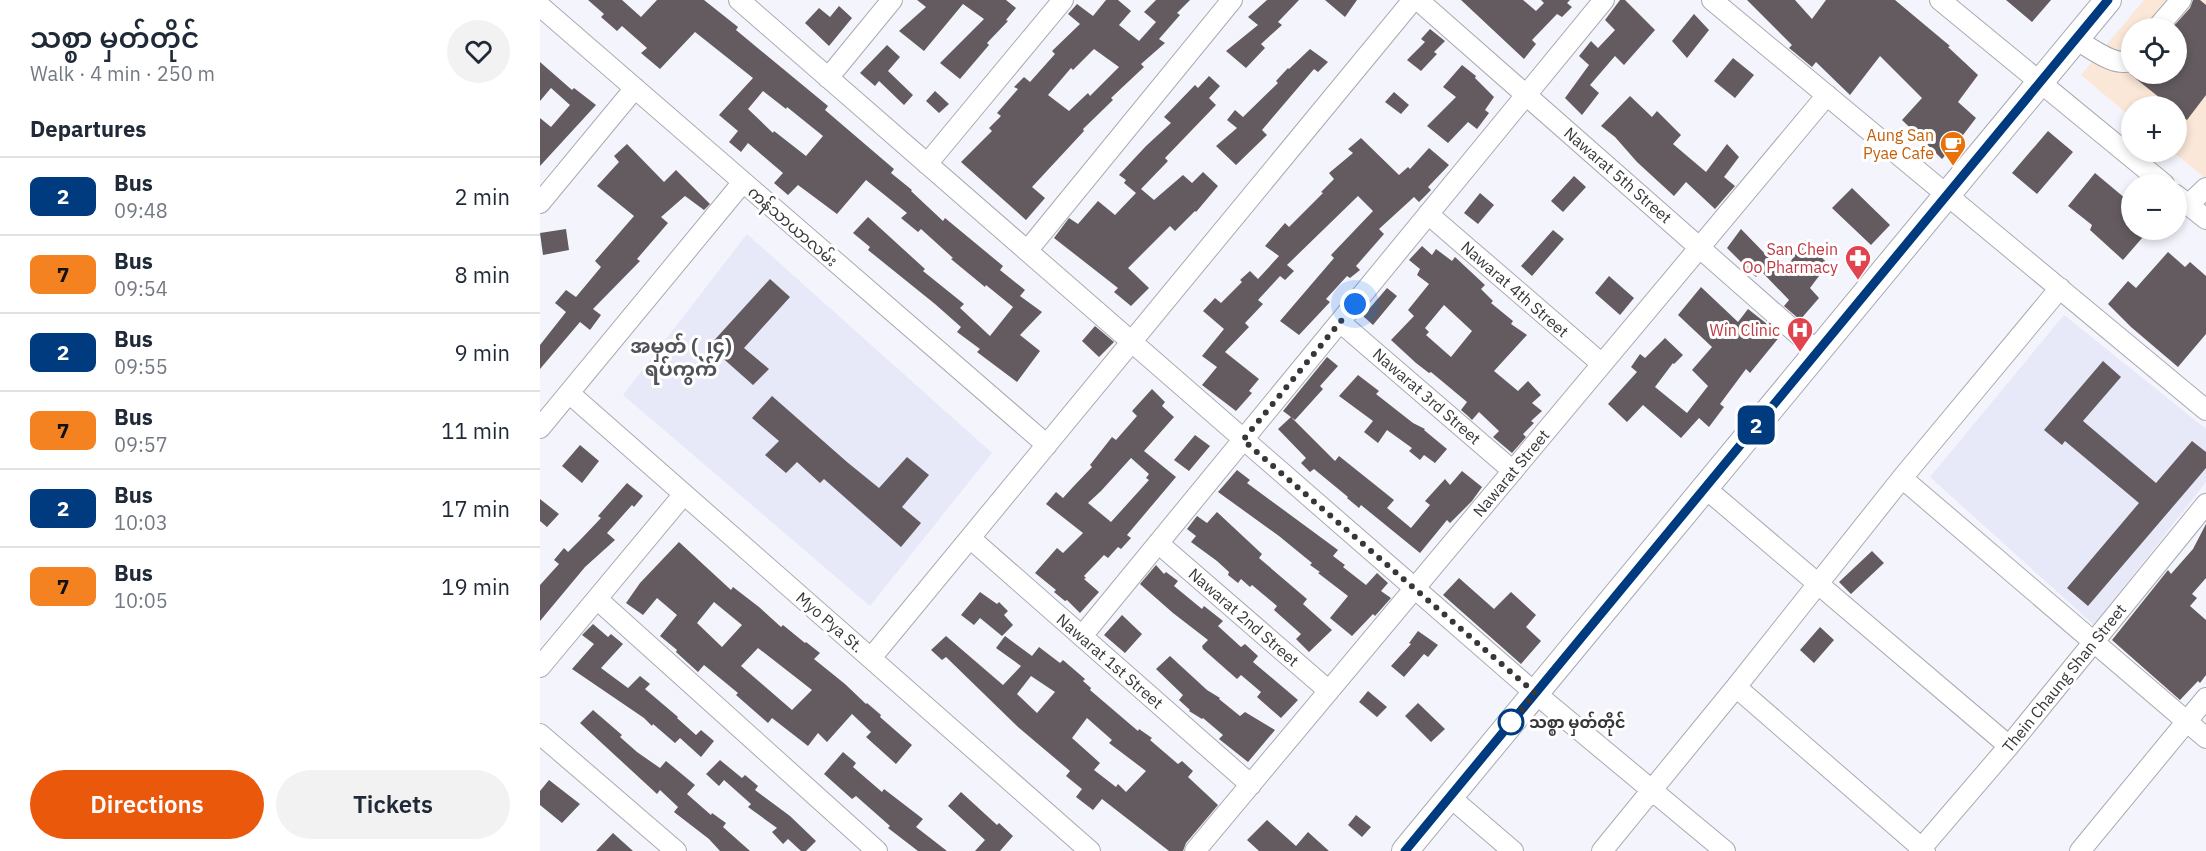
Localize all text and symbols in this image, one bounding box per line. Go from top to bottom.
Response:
map controls [2121,18,2187,240]
button: locate [2121,18,2187,84]
text: သစ္စာ မှတ်တိုင် [30,19,199,56]
button: heart [447,20,510,83]
text: Walk · 4 min · 250 m [30,60,215,87]
button: + [2121,96,2187,162]
text: Departures [30,114,146,143]
street label: Nawarat 5th Street [1560,123,1676,227]
place label: Aung San Pyae Cafe [1863,125,1934,163]
cafe icon: Aung San Pyae Cafe [1938,129,1968,167]
text: Bus [114,168,153,197]
button: − [2121,174,2187,240]
street label: ကန်သာယာလမ်း [742,181,843,273]
text: 2 [57,182,69,210]
text: 2 min [454,182,510,211]
text: 09:48 [114,197,168,224]
street label: Nawarat 4th Street [1457,237,1573,341]
place label: San Chein Oo Pharmacy [1742,239,1838,277]
pharmacy icon: San Chein Oo Pharmacy [1843,243,1873,281]
text: Bus [114,246,153,275]
text: 7 [57,260,69,288]
text: 8 min [454,260,510,289]
text: 09:54 [114,275,168,302]
your location [1340,289,1370,319]
hospital icon: Win Clinic [1785,315,1815,353]
place label: Win Clinic [1709,320,1780,340]
text: Bus [114,324,153,353]
district label: အမှတ် (၂၄) ရပ်ကွက် [630,332,732,385]
text: 2 [57,338,69,366]
text: 9 min [454,338,510,367]
street label: Nawarat 3rd Street [1369,344,1485,448]
text: 09:55 [114,353,168,380]
text: Bus [114,402,153,431]
line badge: 2 [1736,406,1776,444]
text: 2 [1750,411,1762,439]
text: 7 [57,416,69,444]
text: 11 min [441,416,510,445]
street label: Nawarat Street [1469,425,1553,521]
text: 09:57 [114,431,168,458]
text: Bus [114,480,153,509]
text: 2 [57,494,69,522]
text: 17 min [441,494,510,523]
text: 10:03 [114,509,168,536]
text: Bus [114,558,153,587]
street label: Nawarat 2nd Street [1185,564,1303,670]
text: 7 [57,572,69,600]
text: 19 min [441,572,510,601]
text: 10:05 [114,587,168,614]
street label: Myo Pya St. [792,587,868,657]
street label: Thein Chaung Shan Street [1998,600,2130,756]
street label: Nawarat 1st Street [1053,609,1167,713]
marker: သစ္စာ မှတ်တိုင် [1498,709,1524,735]
place label: သစ္စာ မှတ်တိုင် [1529,711,1626,736]
button: Directions [30,770,264,839]
button: Tickets [276,770,510,839]

